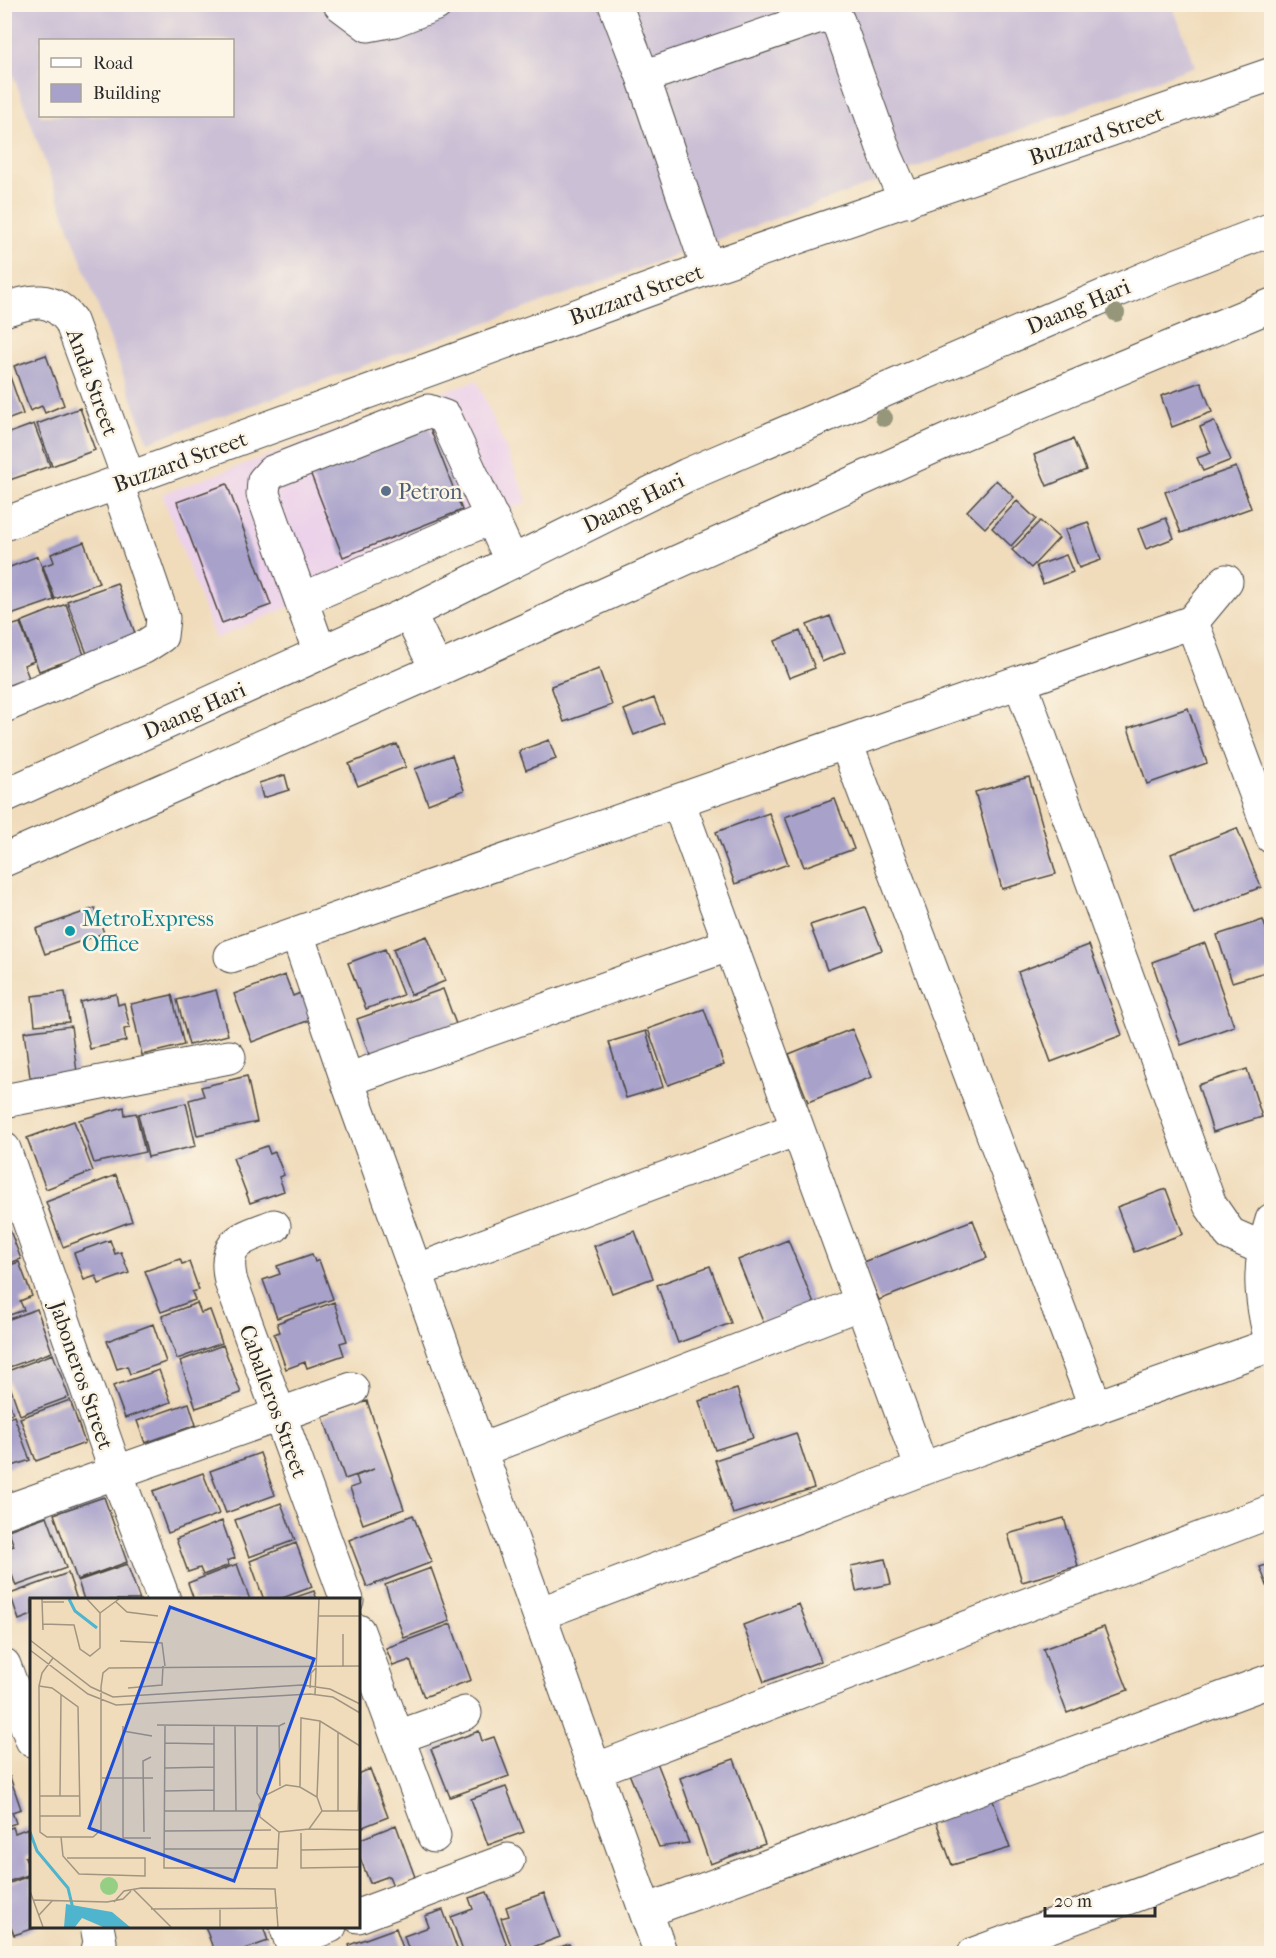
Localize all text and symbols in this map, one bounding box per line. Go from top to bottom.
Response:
legend [39,39,234,117]
text: Road [93,53,133,74]
text: Building [93,83,161,104]
street label: Buzzard Street [1026,101,1167,171]
street label: Buzzard Street [566,259,707,331]
street label: Daang Hari [1023,273,1134,340]
street label: Anda Street [60,324,123,439]
street label: Buzzard Street [110,426,251,498]
street label: Daang Hari [578,467,689,539]
place label: Petron [398,479,463,505]
marker: Petron [379,484,393,498]
street label: Daang Hari [139,677,250,745]
place label: MetroExpress Office [82,906,214,957]
marker: MetroExpress Office [63,924,77,938]
street label: Jaboneros Street [43,1296,119,1453]
street label: Caballeros Street [233,1321,313,1481]
inset map [30,1598,360,1928]
scale bar [1045,1880,1154,1918]
text: 20 m [1054,1891,1092,1912]

